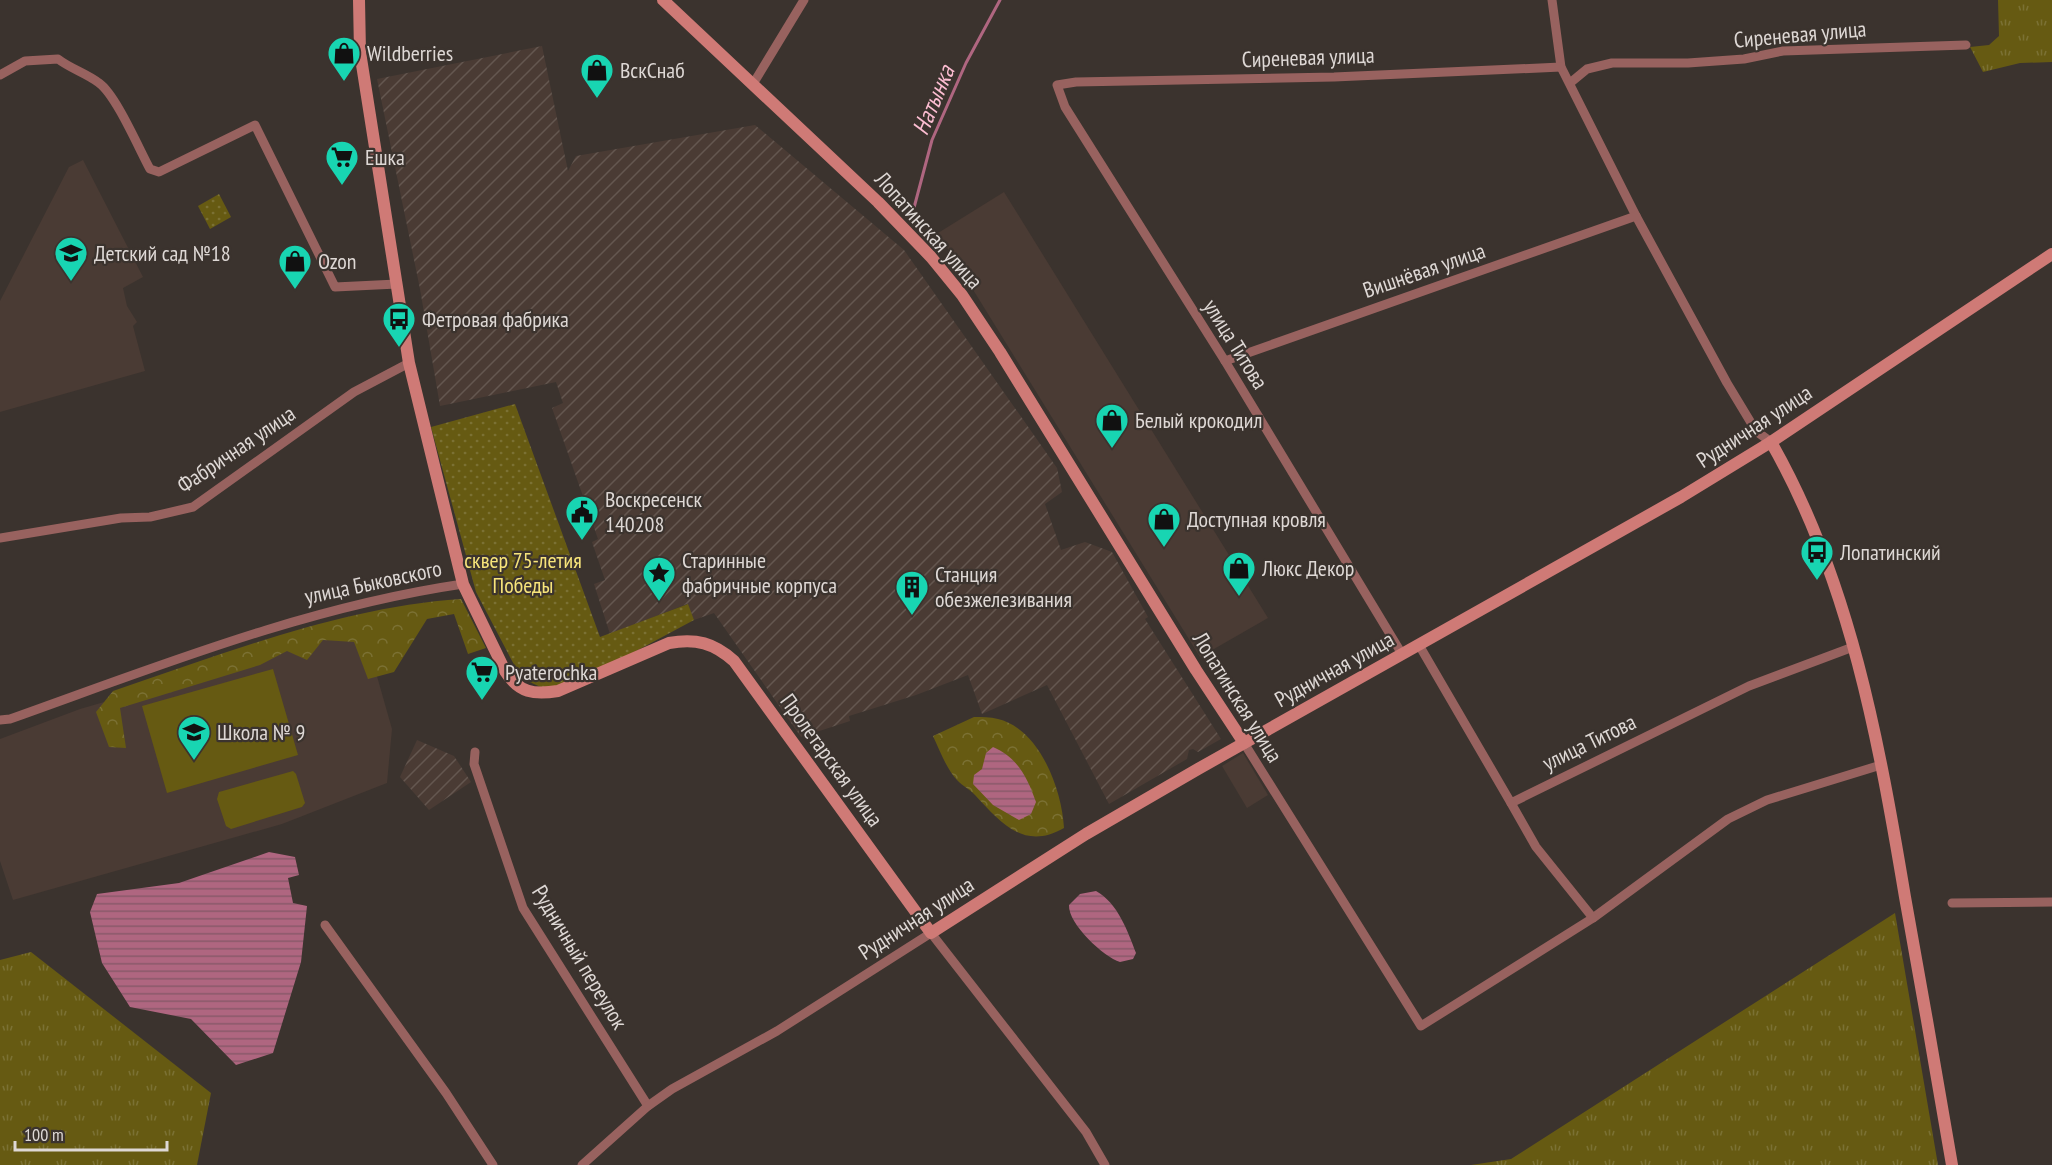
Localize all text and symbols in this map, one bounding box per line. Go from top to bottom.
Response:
street label: Сиреневая улица [1733,14,1867,54]
shop icon: Wildberries [326,35,362,82]
place label: Wildberries [367,39,453,67]
street label: Сиреневая улица [1241,41,1375,73]
shop icon: ВскСнаб [579,52,615,99]
place label: ВскСнаб [620,56,685,84]
water label: Натынка [905,59,962,139]
supermarket icon: Ешка [324,139,360,186]
place label: Ешка [365,143,405,171]
street label: Лопатинская улица [868,165,989,295]
school or university icon: Детский сад №18 [53,235,89,282]
street label: Вишнёвая улица [1359,236,1489,304]
place label: Детский сад №18 [94,239,231,267]
shop icon: Ozon [277,243,313,290]
place label: Ozon [318,247,357,275]
street label: улица Титова [1197,294,1275,394]
bus stop icon: Фетровая фабрика [381,301,417,348]
place label: Фетровая фабрика [422,305,569,333]
street label: Рудничная улица [1691,378,1817,474]
street label: Фабричная улица [171,399,301,499]
shop icon: Белый крокодил [1094,402,1130,449]
place label: Белый крокодил [1135,406,1262,434]
place label: Воскресенск 140208 [605,485,703,538]
public building icon: Воскресенск 140208 [564,494,600,541]
shop icon: Доступная кровля [1146,501,1182,548]
place label: Доступная кровля [1187,505,1326,533]
bus stop icon: Лопатинский [1799,534,1835,581]
place label: Лопатинский [1839,538,1941,566]
park label: сквер 75-летия Победы [464,546,582,599]
place label: Старинные фабричные корпуса [682,546,837,599]
shop icon: Люкс Декор [1221,550,1257,597]
street label: улица Быковского [302,554,444,610]
place label: Люкс Декор [1261,554,1354,582]
place icon: Старинные фабричные корпуса [641,555,677,602]
place label: Станция обезжелезивания [935,560,1072,613]
building icon: Станция обезжелезивания [894,569,930,616]
street label: Рудничная улица [1269,625,1399,713]
street label: Лопатинская улица [1186,626,1289,767]
supermarket icon: Pyaterochka [464,654,500,701]
place label: Pyaterochka [505,658,597,686]
street label: Пролетарская улица [774,688,890,832]
street label: улица Титова [1538,707,1640,777]
school or university icon: Школа № 9 [176,714,212,761]
place label: Школа № 9 [217,718,305,746]
street label: Рудничная улица [853,870,979,966]
street label: Рудничный переулок [526,880,634,1035]
scale bar [15,1114,166,1152]
text: 100 m [24,1123,64,1146]

